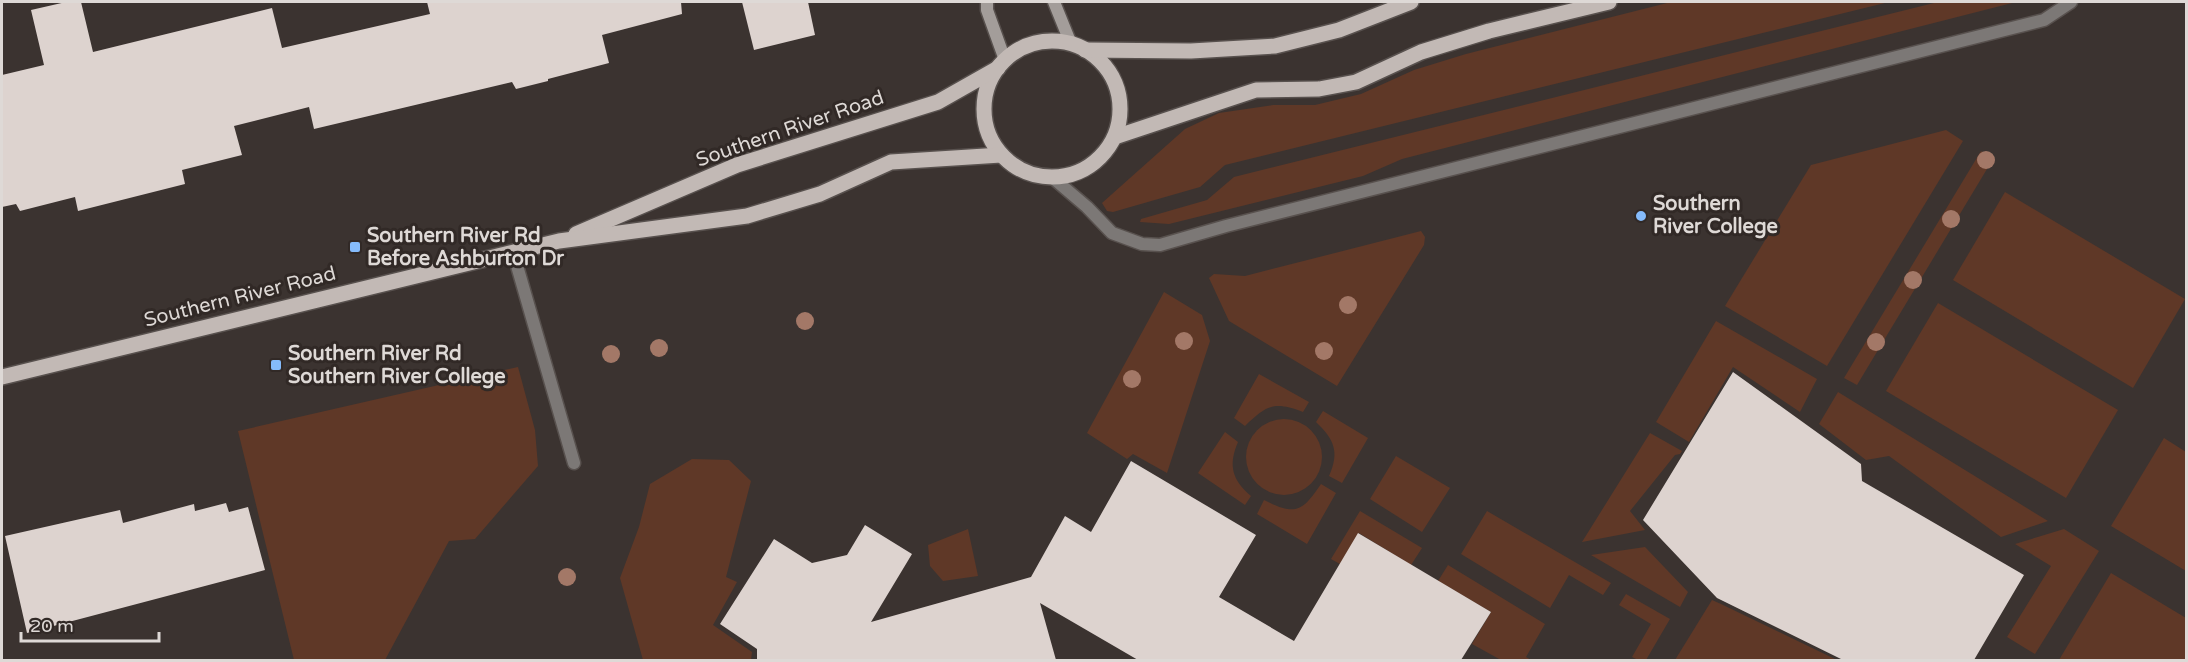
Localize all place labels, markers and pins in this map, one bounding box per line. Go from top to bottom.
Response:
place label: Southern River College [1653,192,1778,239]
marker: Southern River College [1634,209,1648,223]
place label: Southern River Rd Before Ashburton Dr [367,224,564,271]
marker: Southern River Rd Before Ashburton Dr [348,240,362,254]
place label: Southern River Rd Southern River College [288,342,506,389]
marker: Southern River Rd Southern River College [269,358,283,372]

